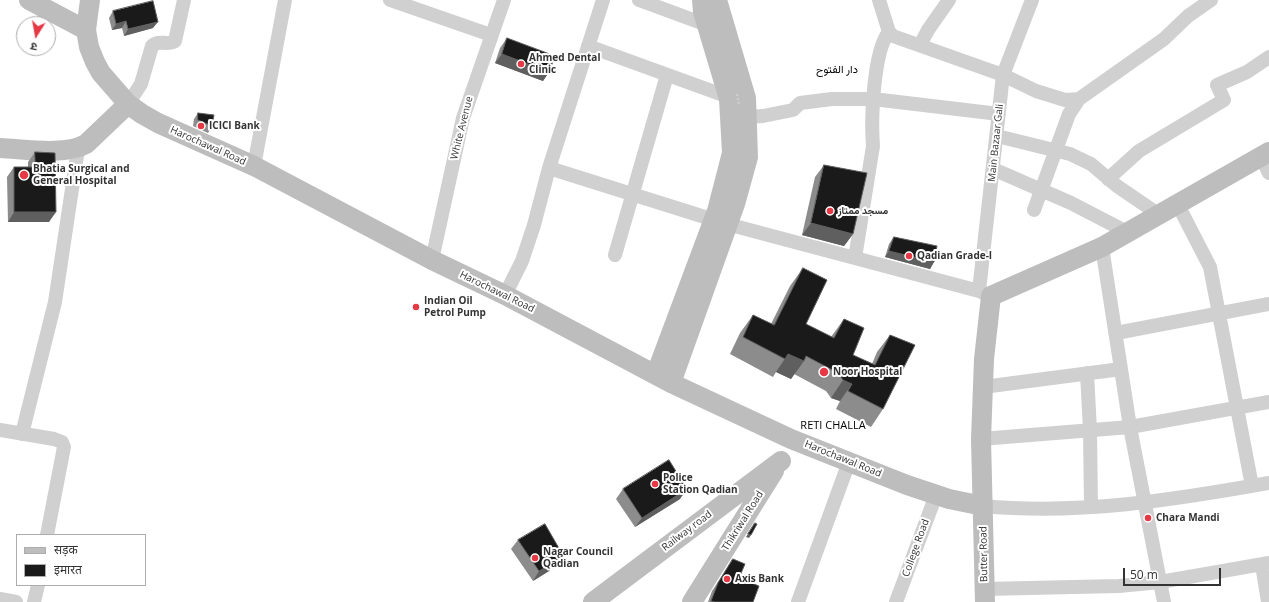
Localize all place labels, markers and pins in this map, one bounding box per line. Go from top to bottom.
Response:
place label: Ahmed Dental Clinic [529,52,600,76]
marker: Ahmed Dental Clinic [516,59,526,69]
place label: ICICI Bank [209,120,260,132]
marker: ICICI Bank [196,121,206,131]
place label: Bhatia Surgical and General Hospital [33,163,129,186]
marker: Bhatia Surgical and General Hospital [18,169,30,181]
place label: مسجد ممتاز [838,205,888,217]
marker: مسجد ممتاز [825,206,835,216]
place label: Qadian Grade-I [917,250,992,262]
marker: Qadian Grade-I [904,251,914,261]
place label: Indian Oil Petrol Pump [424,295,486,318]
marker: Indian Oil Petrol Pump [411,302,421,312]
marker: Noor Hospital [818,366,830,378]
place label: Noor Hospital [833,366,902,378]
place label: Police Station Qadian [663,472,738,496]
marker: Police Station Qadian [650,479,660,489]
place label: Chara Mandi [1156,512,1220,524]
marker: Chara Mandi [1143,513,1153,523]
place label: Nagar Council Qadian [543,546,613,570]
marker: Nagar Council Qadian [530,553,540,563]
place label: Axis Bank [735,573,784,585]
marker: Axis Bank [722,574,732,584]

